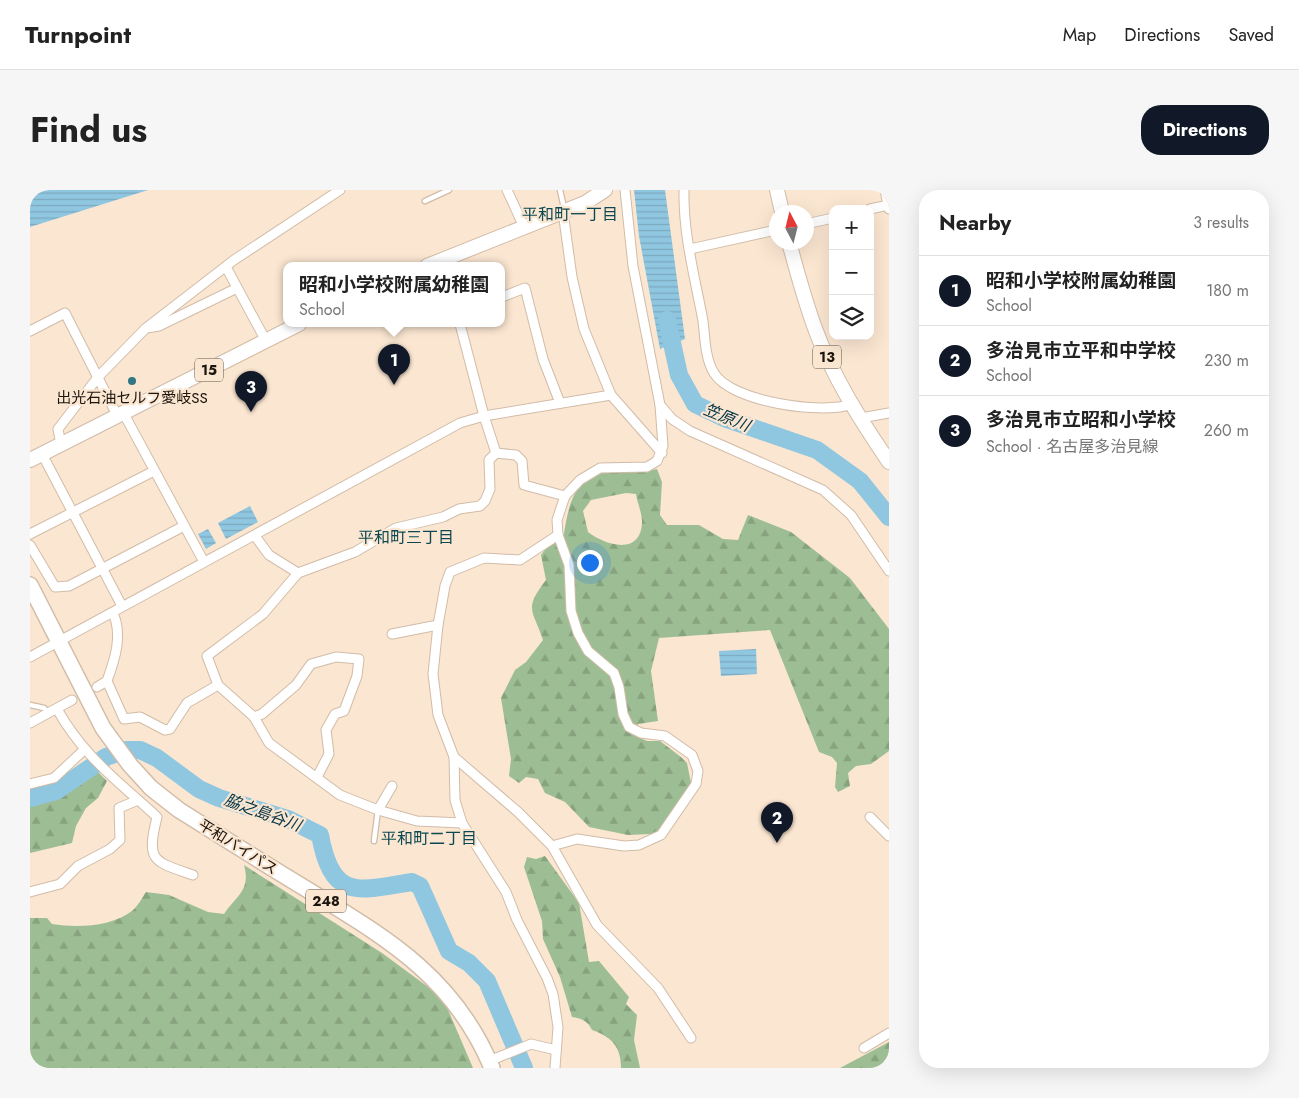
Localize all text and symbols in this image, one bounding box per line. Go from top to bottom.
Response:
text: Turnpoint [25,17,131,52]
text: Map [1063,22,1096,48]
text: Directions [1124,22,1200,48]
text: Saved [1228,22,1274,48]
text: Find us [30,105,147,155]
button: Directions [1141,105,1269,155]
district label: 平和町一丁目 [522,203,618,226]
north arrow [769,205,814,250]
map controls [829,205,874,340]
button: + [829,205,874,250]
text: Nearby [939,208,1011,238]
text: 3 results [1193,211,1249,234]
button: − [829,250,874,295]
popup [283,262,505,327]
text: 昭和小学校附属幼稚園 [986,267,1176,294]
text: 昭和小学校附属幼稚園 [299,271,489,298]
text: 1 [951,279,959,302]
text: 180 m [1206,279,1249,302]
text: School [986,294,1032,317]
button: layers [829,295,874,340]
text: School [299,298,345,321]
text: 多治見市立平和中学校 [986,337,1176,364]
pin: 1 [378,344,410,385]
road number: 13 [813,346,841,368]
text: 2 [950,349,960,372]
text: 230 m [1204,349,1249,372]
road number: 15 [195,358,223,382]
text: School [986,364,1032,387]
pin: 3 [235,371,267,412]
marker: 出光石油セルフ愛岐SS [126,375,138,387]
place label: 出光石油セルフ愛岐SS [56,387,208,409]
water label: 笠原川 [700,398,755,438]
text: 多治見市立昭和小学校 [986,406,1176,433]
text: 3 [950,419,960,442]
text: 260 m [1204,419,1249,442]
text: School · 名古屋多治見線 [986,435,1158,458]
district label: 平和町三丁目 [358,526,454,549]
your location [577,550,603,576]
water label: 脇之島谷川 [221,788,306,838]
pin: 2 [761,802,793,843]
street label: 平和バイパス [194,814,282,880]
district label: 平和町二丁目 [381,827,477,850]
road number: 248 [306,889,346,912]

